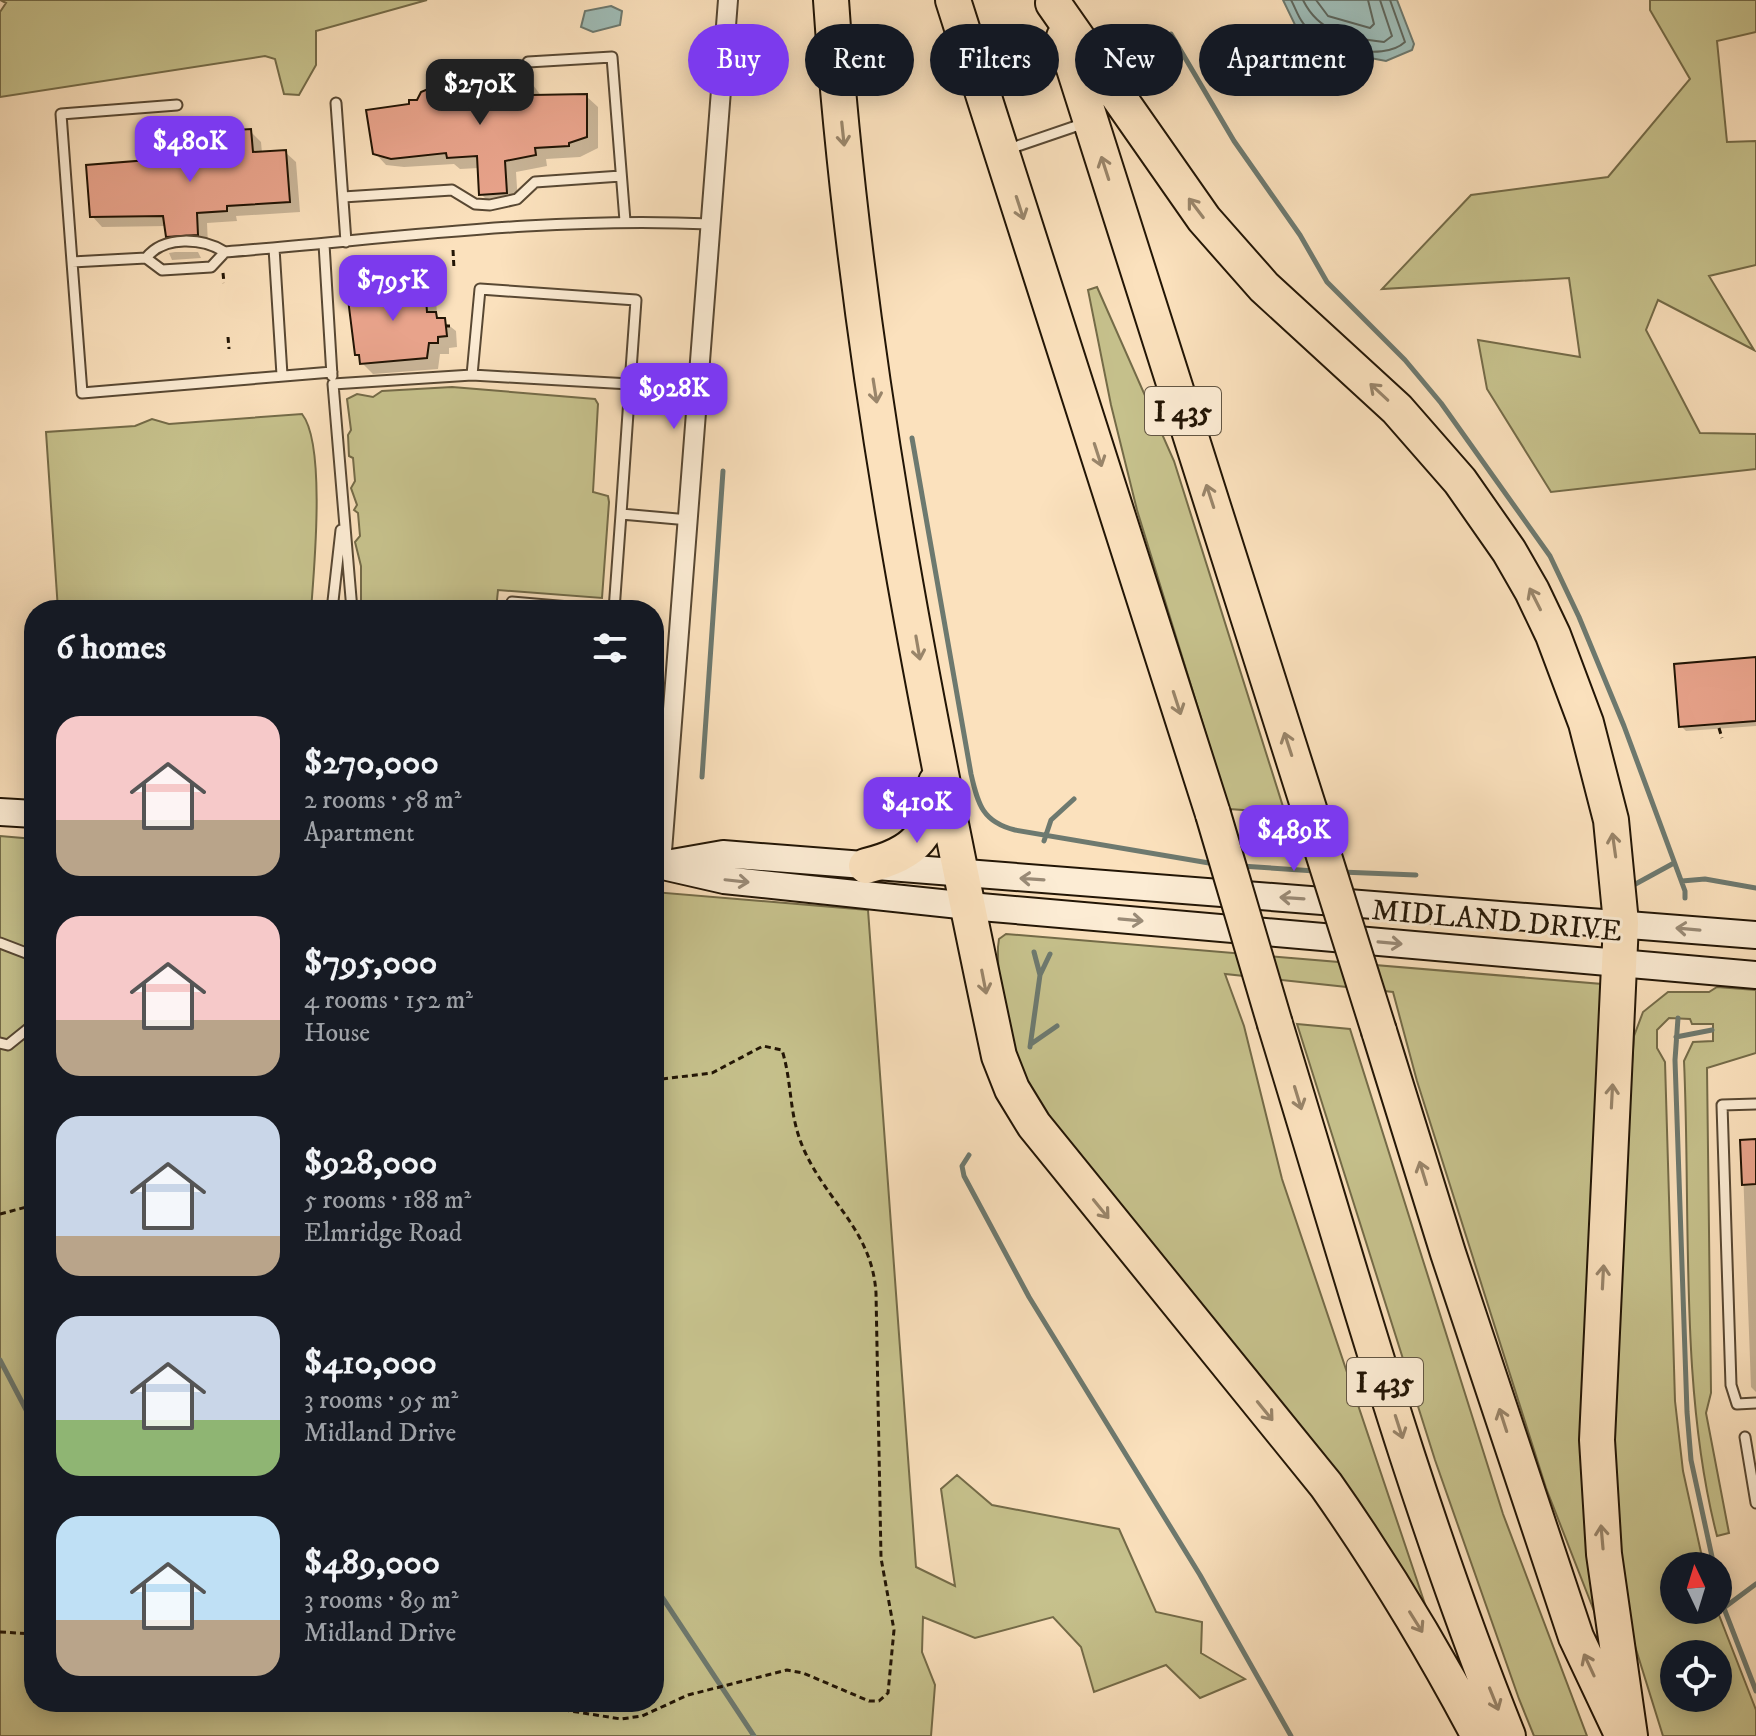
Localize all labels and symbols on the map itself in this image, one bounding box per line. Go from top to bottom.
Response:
pin: $270K [424,59,536,127]
pin: $480K [134,116,246,184]
one-way arrow [835,120,850,146]
one-way arrow [1097,156,1111,181]
one-way arrow [1013,195,1028,220]
one-way arrow [1187,198,1204,220]
pin: $795K [337,255,449,323]
pin: $928K [618,363,730,431]
one-way arrow [868,378,883,404]
one-way arrow [1369,383,1389,402]
road number: I 435 [1145,387,1221,435]
one-way arrow [1092,443,1107,468]
one-way arrow [1201,483,1216,508]
one-way arrow [1527,587,1542,611]
one-way arrow [911,635,926,660]
one-way arrow [1171,691,1186,716]
one-way arrow [1280,731,1295,756]
pin: $410K [861,777,973,845]
pin: $489K [1238,805,1350,873]
one-way arrow [1606,833,1621,858]
one-way arrow [1019,871,1046,886]
one-way arrow [723,874,750,889]
one-way arrow [1279,890,1305,905]
street label: MIDLAND DRIVE [1370,892,1623,951]
one-way arrow [1117,913,1144,928]
one-way arrow [1675,921,1702,936]
one-way arrow [1376,936,1403,951]
one-way arrow [978,969,993,995]
one-way arrow [1605,1083,1620,1110]
one-way arrow [1291,1085,1306,1111]
one-way arrow [1415,1161,1429,1186]
one-way arrow [1092,1198,1110,1219]
one-way arrow [1595,1264,1610,1291]
road number: I 435 [1347,1358,1423,1406]
one-way arrow [1256,1400,1274,1420]
one-way arrow [1495,1408,1510,1433]
one-way arrow [1393,1414,1408,1439]
one-way arrow [1594,1524,1609,1551]
north arrow [1660,1552,1732,1624]
one-way arrow [1408,1610,1424,1633]
one-way arrow [1581,1654,1596,1678]
one-way arrow [1487,1686,1502,1711]

